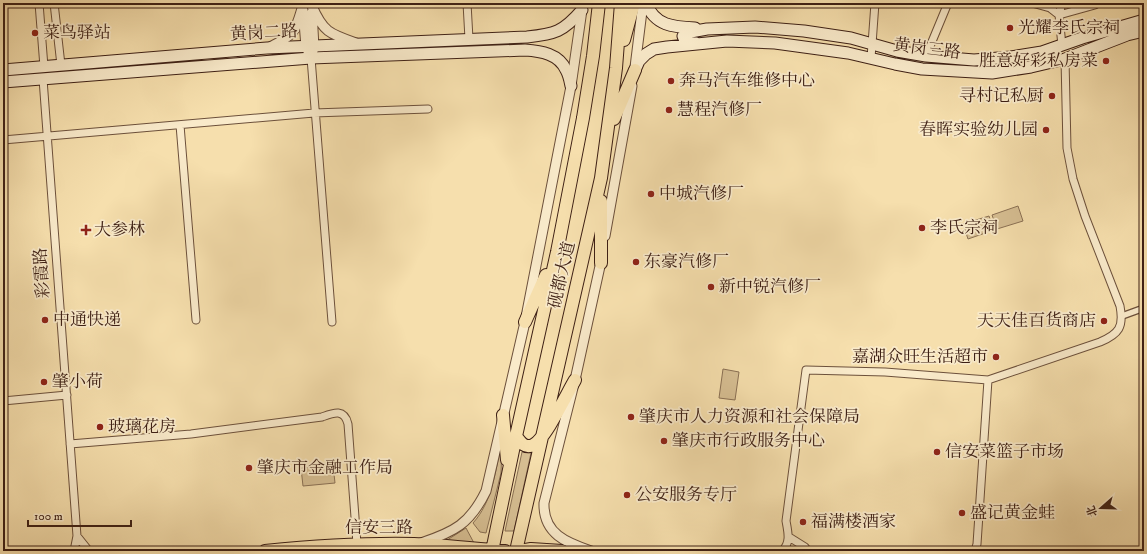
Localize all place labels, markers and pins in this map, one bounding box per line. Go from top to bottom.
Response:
place label: 光耀李氏宗祠 [1018,17,1120,39]
place label: 菜鸟驿站 [43,22,111,44]
marker: 光耀李氏宗祠 [1005,23,1015,33]
marker: 菜鸟驿站 [30,28,40,38]
place label: 胜意好彩私房菜 [979,50,1098,72]
marker: 胜意好彩私房菜 [1101,56,1111,66]
place label: 奔马汽车维修中心 [679,70,815,92]
marker: 奔马汽车维修中心 [666,76,676,86]
place label: 寻村记私厨 [959,85,1044,107]
marker: 寻村记私厨 [1047,91,1057,101]
place label: 慧程汽修厂 [677,99,762,121]
marker: 慧程汽修厂 [664,105,674,115]
place label: 春晖实验幼儿园 [919,119,1038,141]
marker: 春晖实验幼儿园 [1041,125,1051,135]
place label: 中城汽修厂 [659,183,744,205]
marker: 中城汽修厂 [646,189,656,199]
place label: 李氏宗祠 [930,217,998,239]
place label: 大参林 [94,219,145,241]
marker: 李氏宗祠 [917,223,927,233]
marker: 大参林 [81,225,91,235]
place label: 东豪汽修厂 [644,251,729,273]
marker: 东豪汽修厂 [631,257,641,267]
place label: 新中锐汽修厂 [719,276,821,298]
marker: 新中锐汽修厂 [706,282,716,292]
place label: 中通快递 [53,309,121,331]
place label: 天天佳百货商店 [977,310,1096,332]
marker: 中通快递 [40,315,50,325]
marker: 天天佳百货商店 [1099,316,1109,326]
place label: 嘉湖众旺生活超市 [852,346,988,368]
marker: 嘉湖众旺生活超市 [991,352,1001,362]
place label: 肇小荷 [52,371,103,393]
marker: 肇小荷 [39,377,49,387]
place label: 肇庆市人力资源和社会保障局 [639,406,860,428]
marker: 肇庆市人力资源和社会保障局 [626,412,636,422]
place label: 玻璃花房 [108,416,176,438]
marker: 玻璃花房 [95,422,105,432]
place label: 肇庆市行政服务中心 [672,430,825,452]
marker: 肇庆市行政服务中心 [659,436,669,446]
place label: 信安菜篮子市场 [945,441,1064,463]
marker: 信安菜篮子市场 [932,447,942,457]
place label: 肇庆市金融工作局 [257,457,393,479]
marker: 肇庆市金融工作局 [244,463,254,473]
place label: 公安服务专厅 [635,484,737,506]
marker: 公安服务专厅 [622,490,632,500]
place label: 盛记黄金蛙 [970,502,1055,524]
marker: 盛记黄金蛙 [957,508,967,518]
place label: 福满楼酒家 [811,511,896,533]
marker: 福满楼酒家 [798,517,808,527]

